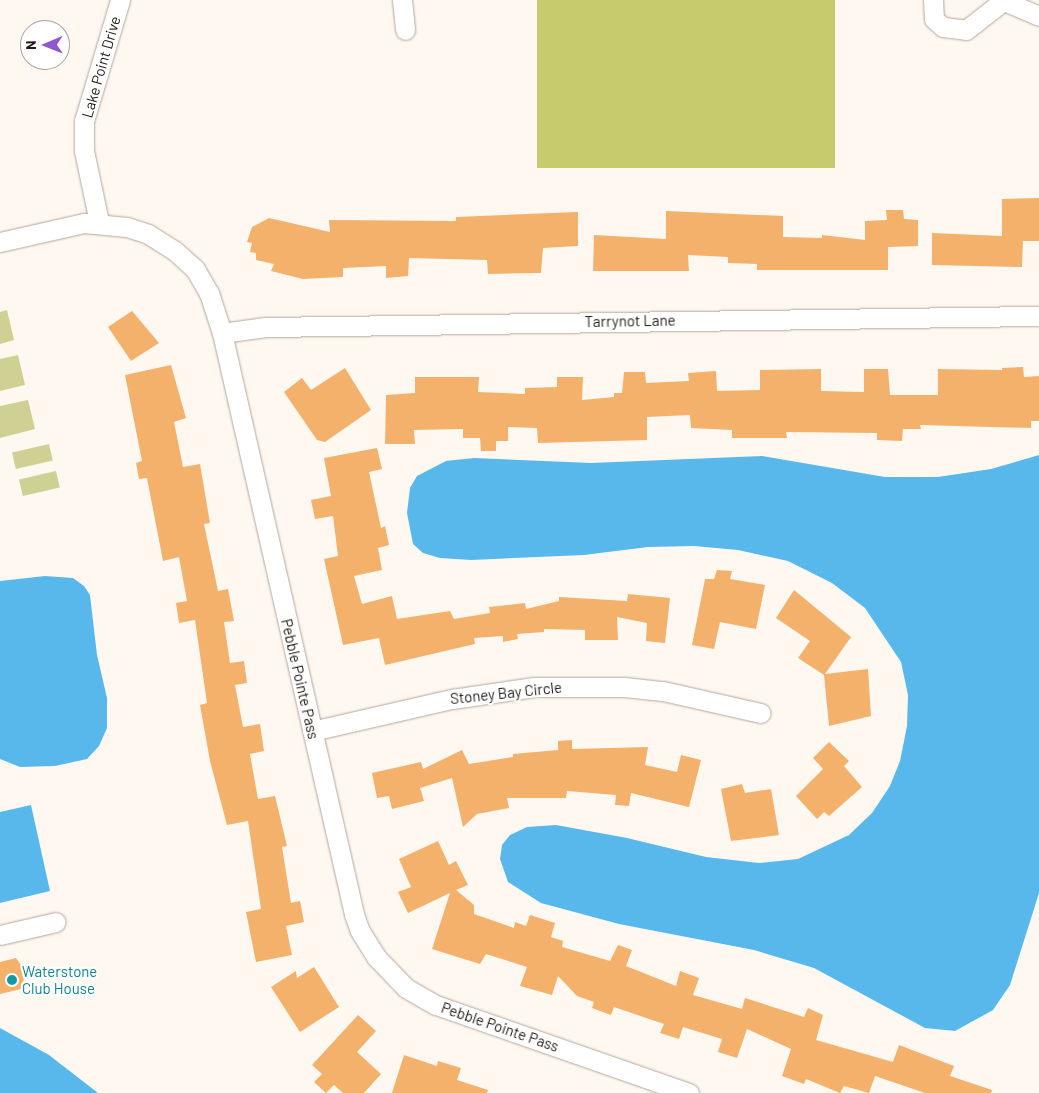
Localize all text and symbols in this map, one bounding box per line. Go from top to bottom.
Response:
street label: Lake Point Drive [78,14,124,120]
north arrow [20,20,70,70]
text: N [22,40,39,50]
street label: Tarrynot Lane [584,311,676,331]
street label: Pebble Pointe Pass [277,617,323,741]
street label: Stoney Bay Circle [449,678,563,708]
place label: Waterstone Club House [22,962,97,997]
marker: Waterstone Club House [6,974,18,986]
street label: Pebble Pointe Pass [439,998,561,1056]

